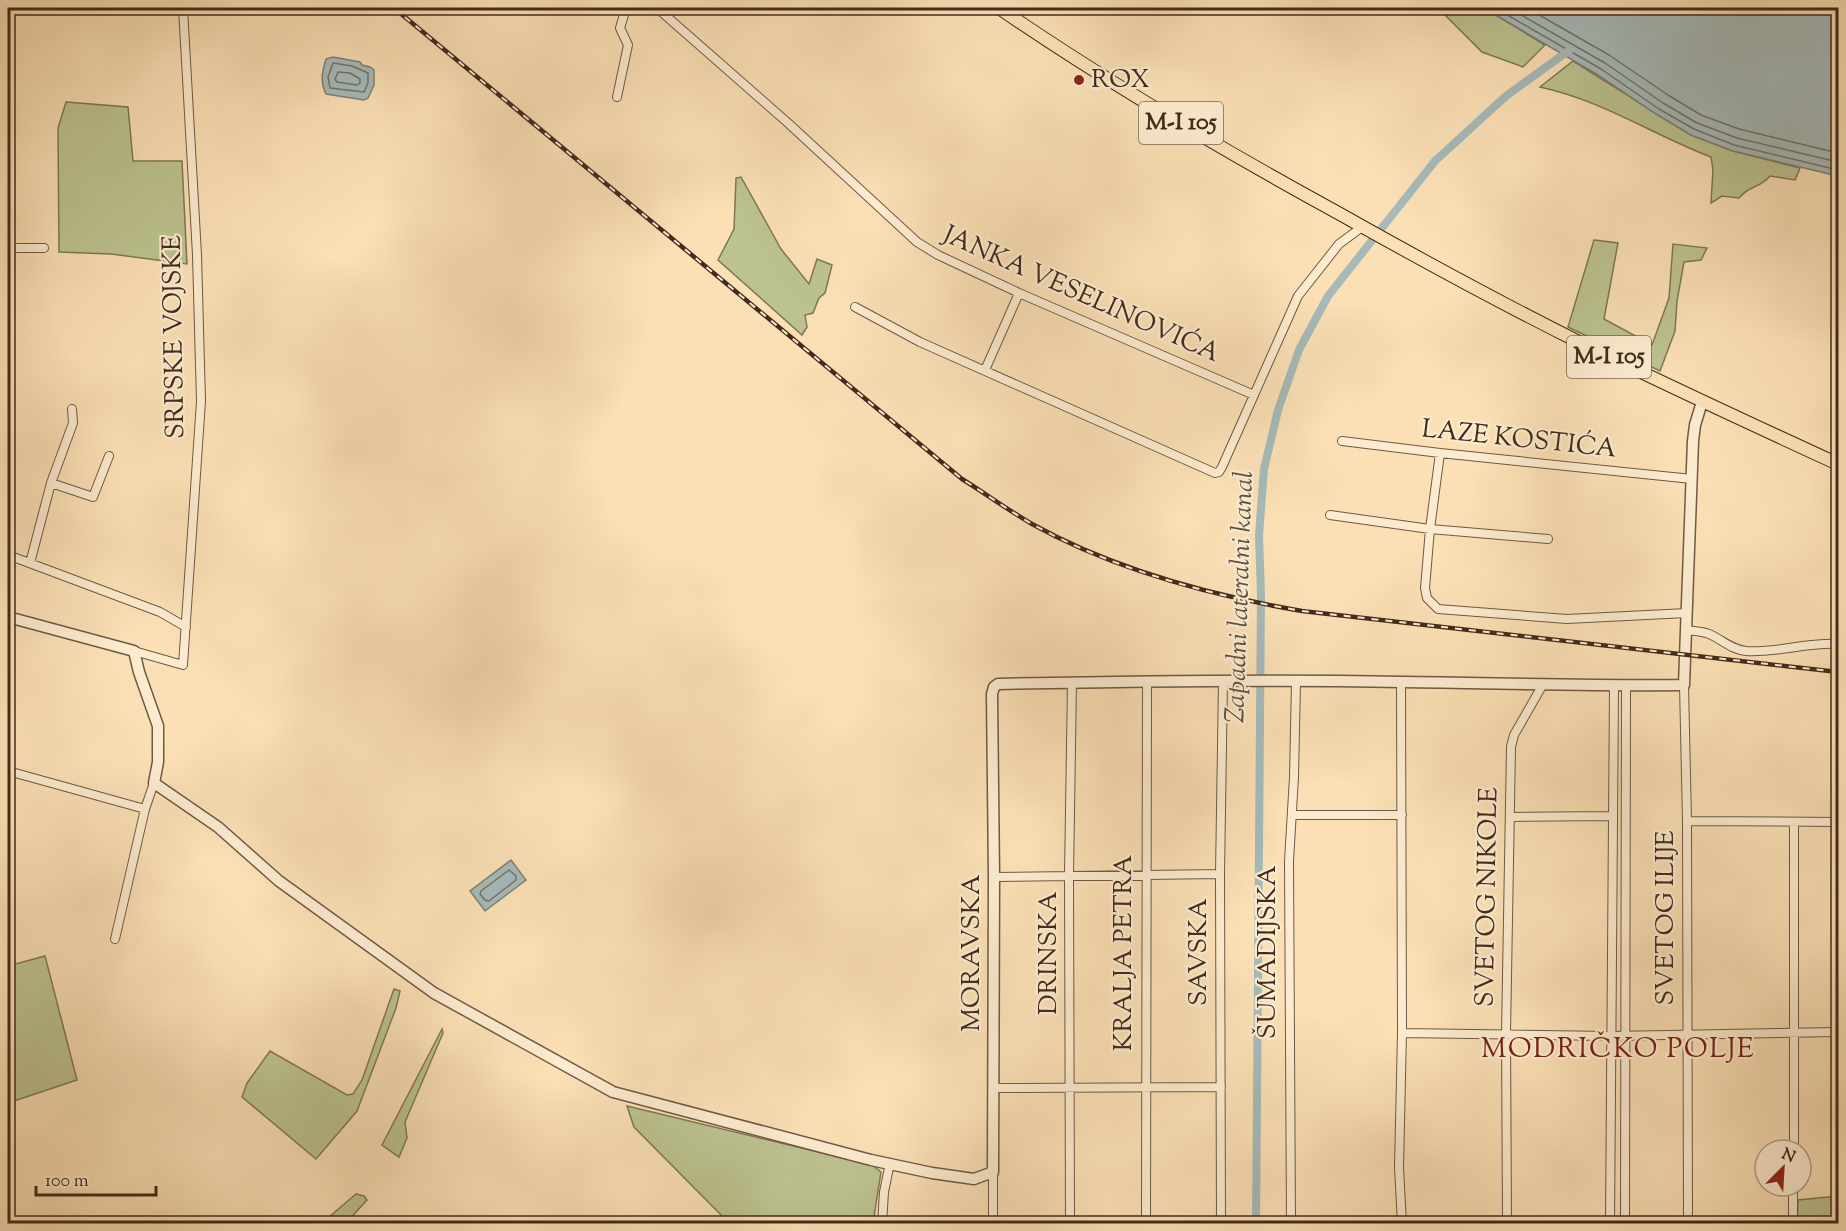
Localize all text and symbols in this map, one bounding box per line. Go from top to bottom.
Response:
place label: ROX [1091,62,1150,99]
marker: ROX [1072,73,1086,87]
road number: M-I 105 [1139,102,1223,144]
street label: JANKA VESELINOVIĆA [935,216,1225,373]
street label: SRPSKE VOJSKE [155,235,195,439]
road number: M-I 105 [1567,336,1651,378]
street label: LAZE KOSTIĆA [1420,411,1618,469]
water label: Zapadni lateralni kanal [1217,470,1265,724]
street label: SVETOG NIKOLE [1468,787,1508,1007]
street label: SVETOG ILIJE [1648,830,1685,1006]
street label: KRALJA PETRA [1106,855,1143,1051]
street label: ŠUMADIJSKA [1250,865,1287,1039]
street label: MORAVSKA [954,874,991,1032]
street label: DRINSKA [1031,891,1068,1015]
street label: SAVSKA [1181,898,1218,1006]
district label: MODRIČKO POLJE [1481,1030,1755,1070]
north arrow [1753,1138,1813,1198]
text: N [1778,1143,1799,1170]
scale bar [36,1159,156,1197]
text: 100 m [45,1169,89,1195]

